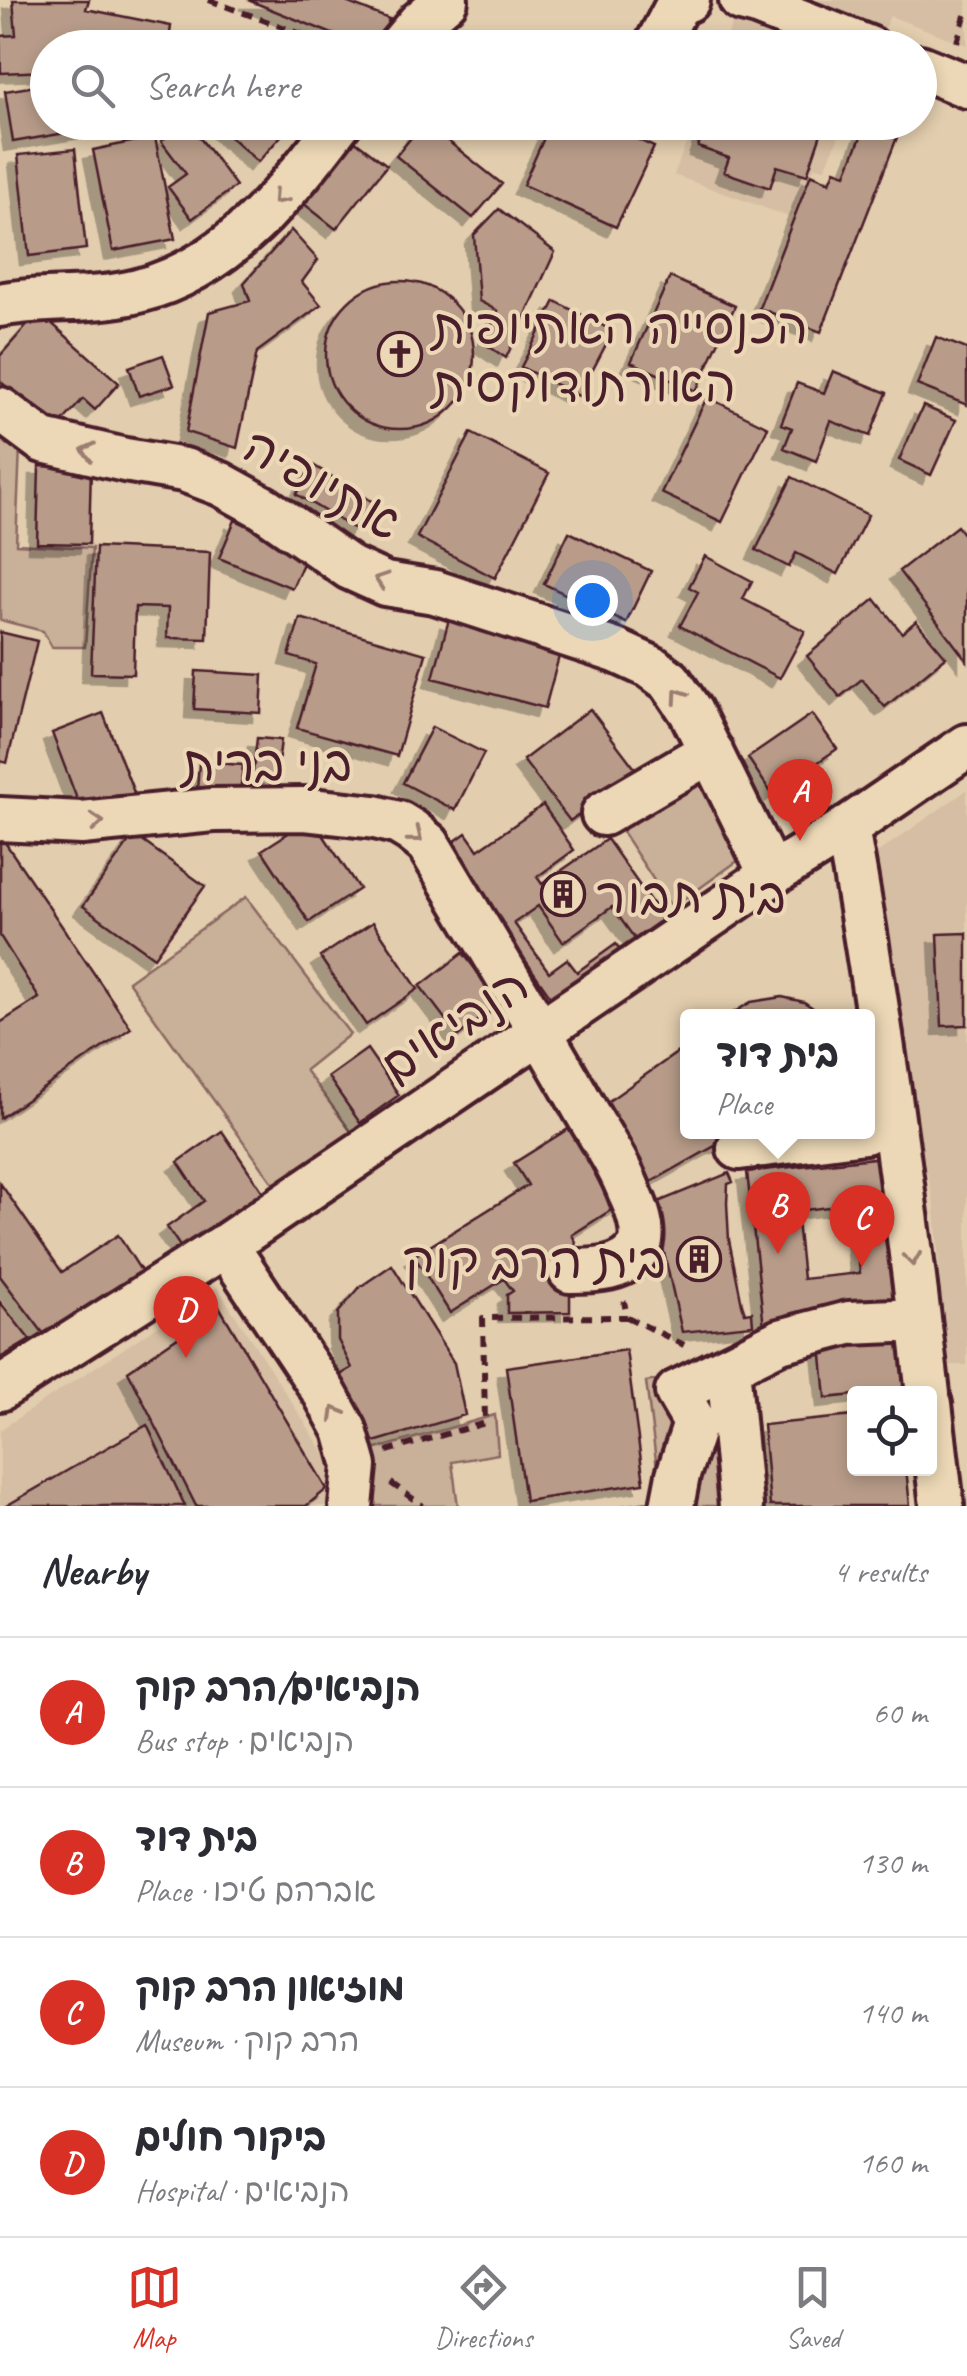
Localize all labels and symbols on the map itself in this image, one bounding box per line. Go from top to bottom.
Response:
one-way arrow [273,187,291,205]
place label: הכנסייה האתיופית האורתודוקסית [429,295,808,416]
church icon: הכנסייה האתיופית האורתודוקסית [377,331,423,377]
street label: אתיופיה [232,414,412,555]
one-way arrow [80,442,97,463]
one-way arrow [373,572,391,592]
your location [567,575,618,626]
one-way arrow [673,688,691,707]
street label: בני ברית [179,732,352,795]
pin: A [768,758,832,841]
one-way arrow [90,812,106,833]
one-way arrow [404,824,422,842]
place label: בית תבור [596,864,786,927]
building icon: בית תבור [540,871,586,917]
street label: הנביאים [369,953,541,1098]
pin: B [746,1172,810,1254]
pin: C [830,1184,894,1267]
place label: בית הרב קוק [402,1229,666,1292]
building icon: בית הרב קוק [676,1236,722,1282]
one-way arrow [901,1251,922,1267]
pin: D [154,1276,218,1358]
one-way arrow [328,1405,348,1423]

